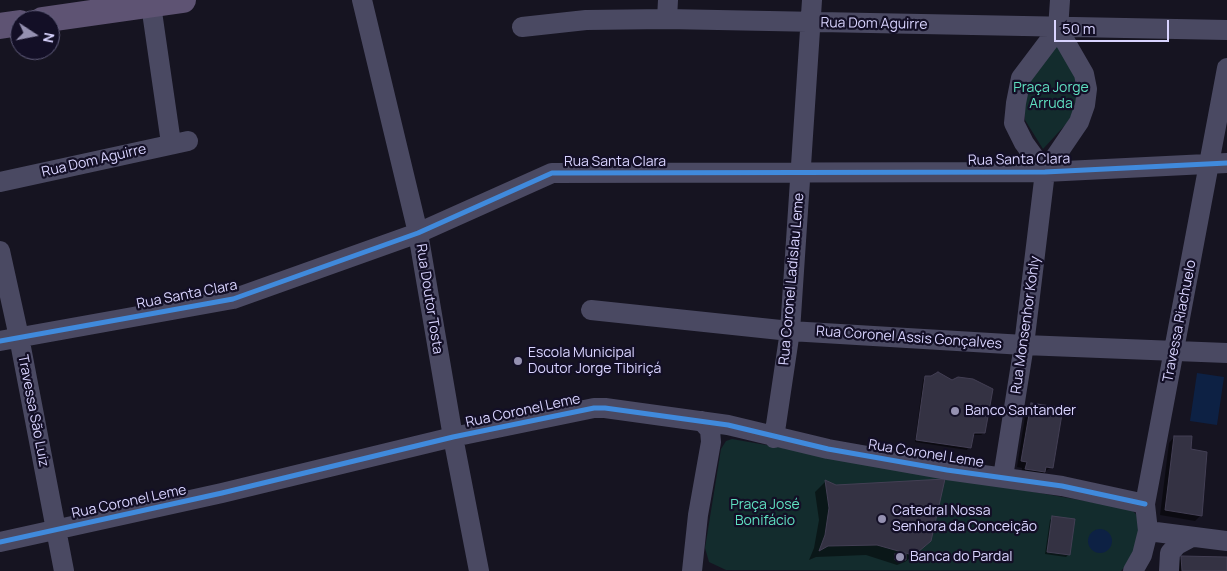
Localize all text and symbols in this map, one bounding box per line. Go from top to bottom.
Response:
north arrow [10,10,60,60]
scale bar [1057,10,1172,42]
street label: Rua Dom Aguirre [820,15,928,33]
text: 50 m [1062,18,1096,39]
text: N [39,31,60,45]
park label: Praça Jorge Arruda [1013,80,1089,112]
street label: Rua Dom Aguirre [40,141,148,181]
street label: Rua Santa Clara [968,151,1070,169]
street label: Rua Santa Clara [564,154,666,170]
street label: Rua Coronel Ladislau Leme [776,192,808,366]
street label: Rua Doutor Tosta [412,243,446,355]
street label: Rua Monsenhor Kohly [1008,255,1044,395]
street label: Travessa Riachuelo [1160,258,1200,384]
street label: Rua Santa Clara [135,277,239,313]
street label: Rua Coronel Assis Gonçalves [816,323,1002,353]
place label: Escola Municipal Doutor Jorge Tibiriçá [528,345,661,378]
street label: Travessa São Luiz [14,354,52,468]
marker: Escola Municipal Doutor Jorge Tibiriçá [512,355,524,367]
street label: Rua Coronel Leme [464,391,582,431]
place label: Banco Santander [965,403,1076,419]
marker: Banco Santander [949,405,961,417]
street label: Rua Coronel Leme [867,437,985,471]
street label: Rua Coronel Leme [70,482,188,522]
park label: Praça José Bonifácio [730,497,800,530]
place label: Catedral Nossa Senhora da Conceição [892,503,1037,536]
marker: Catedral Nossa Senhora da Conceição [876,513,888,525]
place label: Banca do Pardal [910,549,1012,565]
marker: Banca do Pardal [894,551,906,563]

